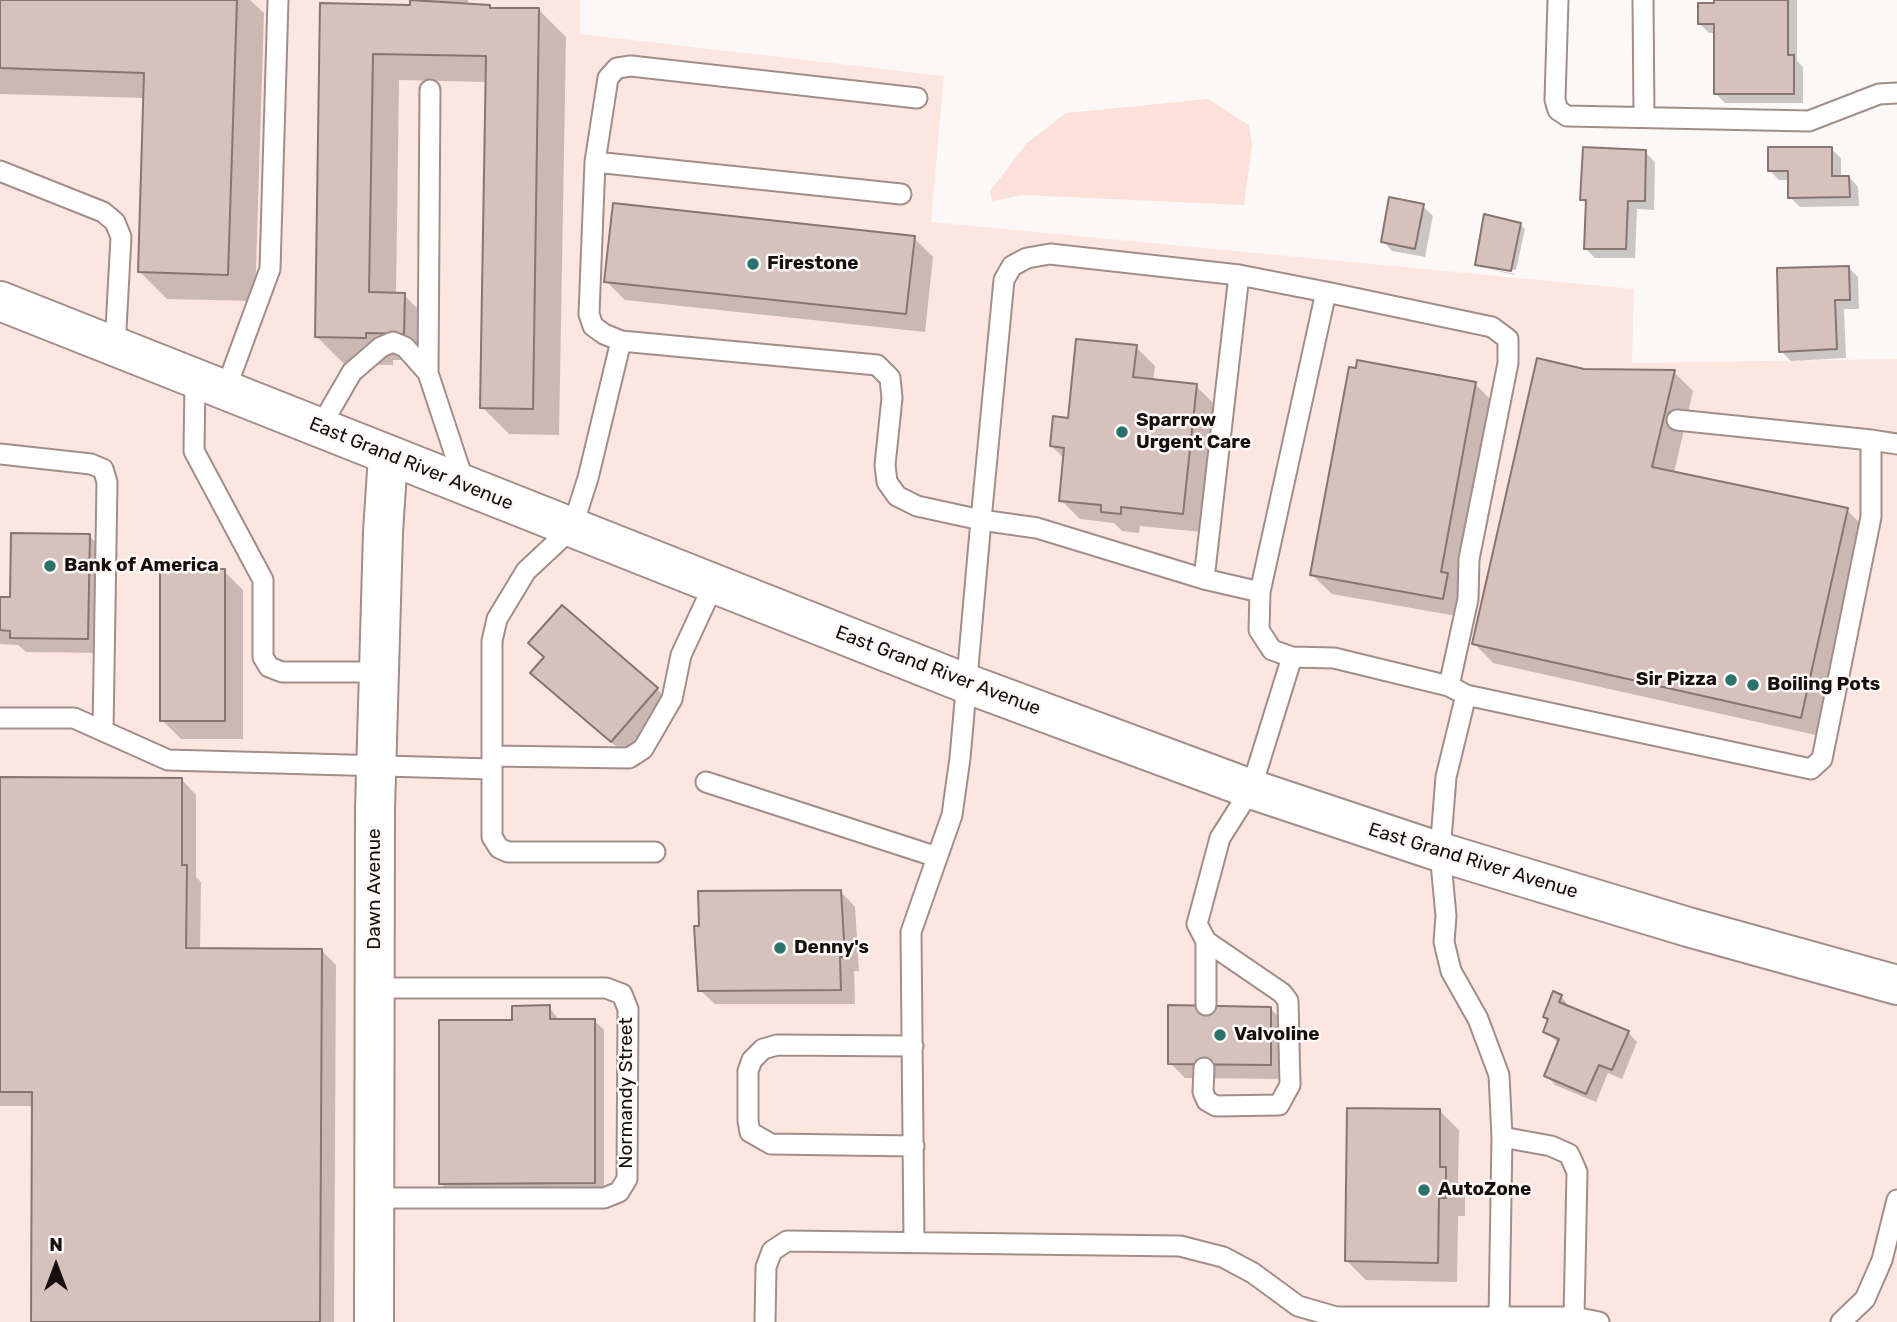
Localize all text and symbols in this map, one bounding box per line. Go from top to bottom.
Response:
place label: Firestone [767,253,858,275]
marker: Firestone [745,256,761,272]
place label: Sparrow Urgent Care [1136,410,1251,454]
street label: East Grand River Avenue [306,413,516,515]
marker: Sparrow Urgent Care [1114,424,1130,440]
place label: Bank of America [64,555,219,577]
marker: Bank of America [42,558,58,574]
street label: East Grand River Avenue [832,621,1044,721]
place label: Sir Pizza [1636,669,1717,691]
marker: Sir Pizza [1723,672,1739,688]
place label: Boiling Pots [1767,674,1880,696]
marker: Boiling Pots [1745,677,1761,693]
street label: East Grand River Avenue [1365,818,1581,904]
street label: Dawn Avenue [364,828,386,950]
place label: Denny's [794,937,869,959]
marker: Denny's [772,940,788,956]
street label: Normandy Street [616,1017,638,1169]
place label: Valvoline [1234,1024,1320,1046]
marker: Valvoline [1212,1027,1228,1043]
place label: AutoZone [1438,1179,1531,1201]
marker: AutoZone [1416,1182,1432,1198]
north arrow [21,1231,91,1301]
text: N [49,1233,63,1256]

